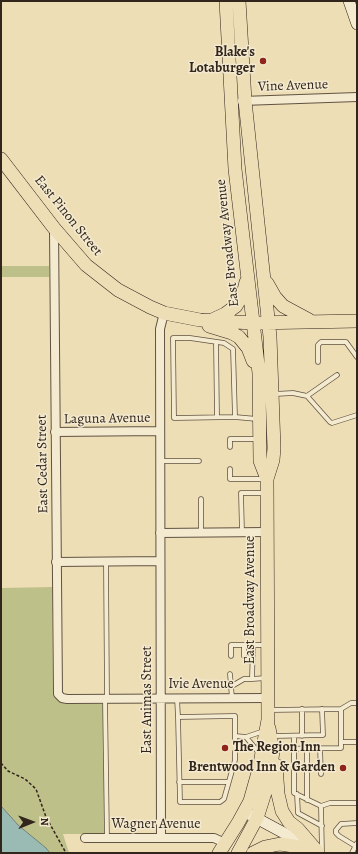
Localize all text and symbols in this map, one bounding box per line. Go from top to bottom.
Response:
place label: Blake's Lotaburger [189,45,255,78]
marker: Blake's Lotaburger [258,56,268,66]
street label: Vine Avenue [258,76,328,96]
street label: East Pinon Street [30,172,106,260]
street label: East Broadway Avenue [213,178,243,308]
street label: Laguna Avenue [63,410,151,428]
street label: East Cedar Street [34,414,52,514]
street label: East Broadway Avenue [243,536,259,664]
street label: East Animas Street [140,646,156,754]
street label: Ivie Avenue [168,677,234,693]
place label: The Region Inn [233,740,321,756]
marker: The Region Inn [220,743,230,753]
place label: Brentwood Inn & Garden [188,760,335,776]
marker: Brentwood Inn & Garden [338,763,348,773]
north arrow [12,802,52,842]
street label: Wagner Avenue [111,817,201,833]
text: N [37,818,52,826]

